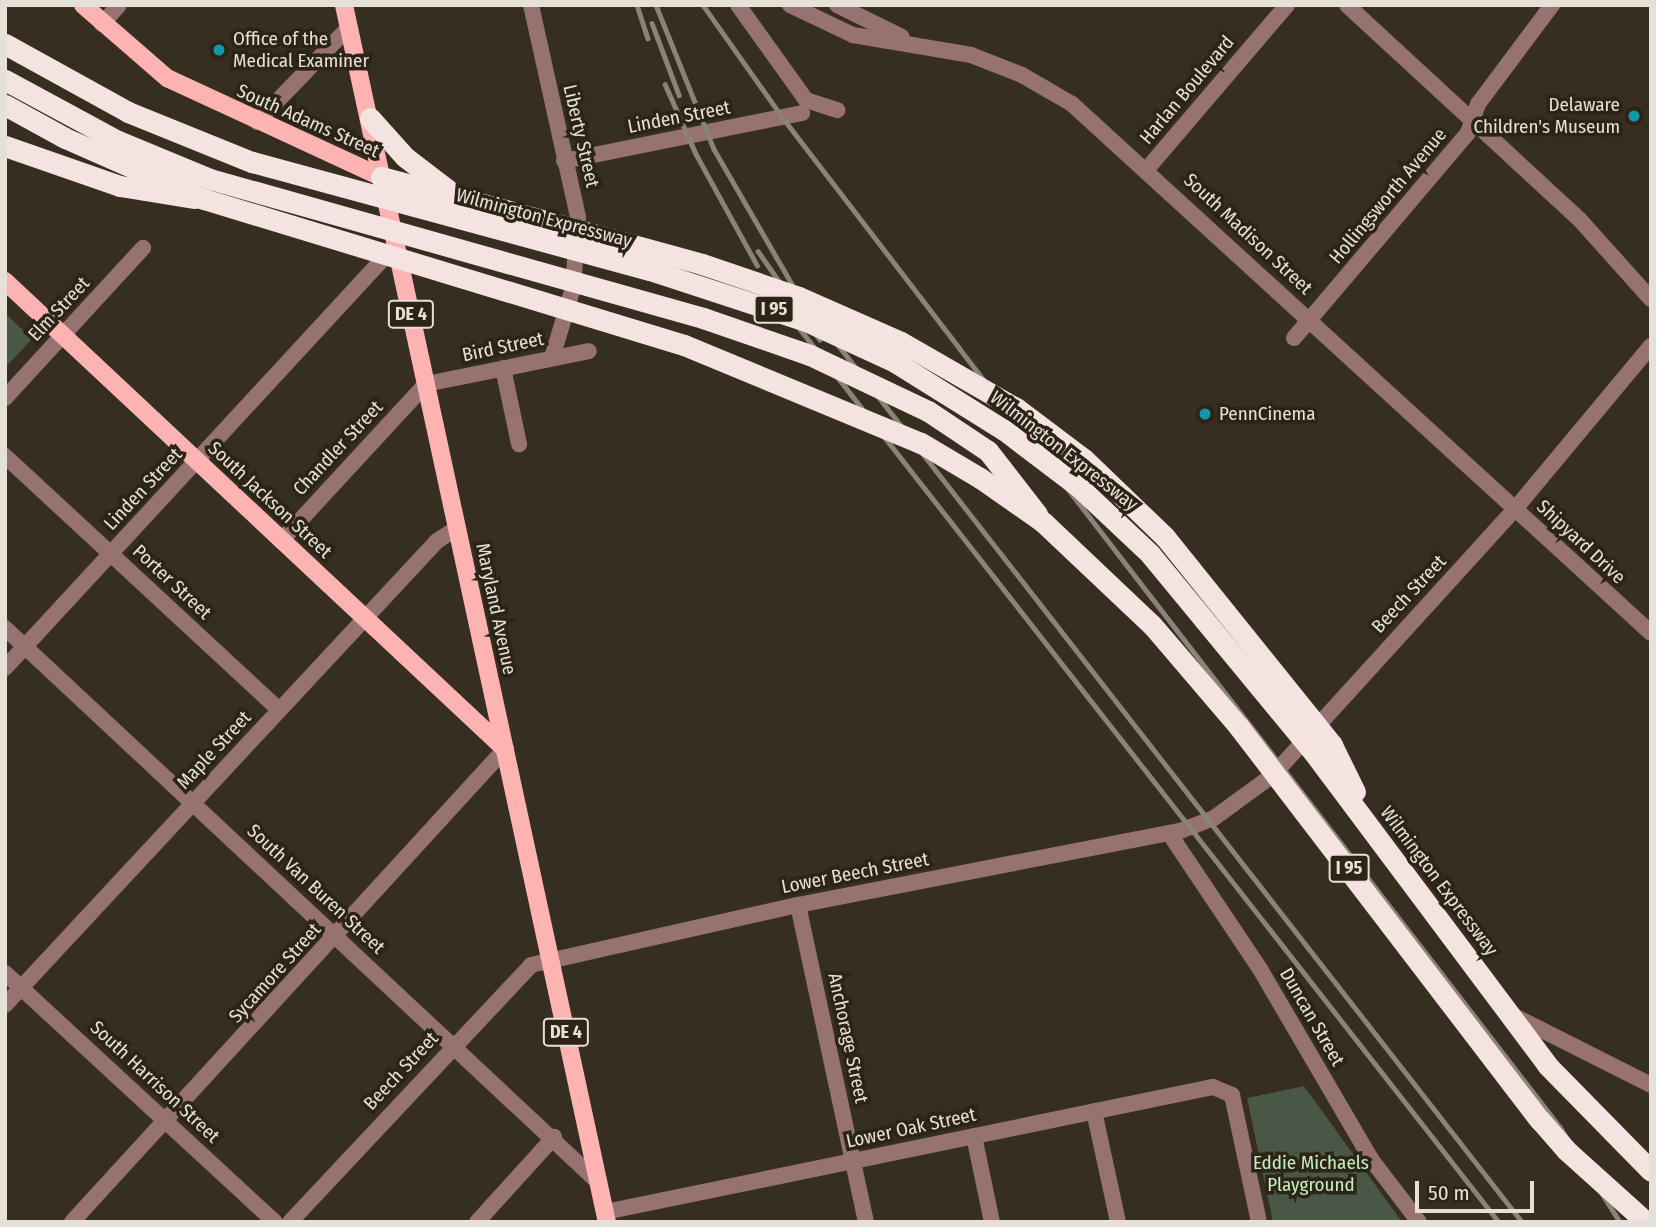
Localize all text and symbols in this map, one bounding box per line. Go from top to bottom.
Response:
place label: Office of the Medical Examiner [233,28,369,72]
street label: Harlan Boulevard [1135,31,1239,149]
marker: Office of the Medical Examiner [211,42,227,58]
street label: South Adams Street [233,79,383,163]
street label: Liberty Street [558,82,604,190]
place label: Delaware Children's Museum [1474,94,1620,138]
street label: Linden Street [626,96,732,138]
marker: Delaware Children's Museum [1626,108,1642,124]
street label: Hollingsworth Avenue [1325,124,1451,268]
street label: South Madison Street [1179,169,1317,299]
street label: Wilmington Expressway [454,184,634,252]
street label: Elm Street [24,272,94,346]
road number: I 95 [753,295,795,324]
road number: DE 4 [386,300,436,328]
street label: Bird Street [460,327,546,367]
street label: Wilmington Expressway [986,386,1142,516]
street label: Chandler Street [288,396,388,500]
place label: PennCinema [1219,403,1316,425]
marker: PennCinema [1197,406,1213,422]
street label: South Jackson Street [203,437,337,563]
street label: Linden Street [99,443,187,535]
street label: Shipyard Drive [1532,495,1630,589]
street label: Porter Street [128,540,216,624]
street label: Maryland Avenue [471,541,521,677]
street label: Beech Street [1367,550,1451,638]
street label: Maple Street [172,706,256,794]
street label: Wilmington Expressway [1375,802,1503,960]
street label: South Van Buren Street [242,819,390,959]
street label: Lower Beech Street [779,848,931,898]
road number: I 95 [1328,854,1370,882]
street label: Sycamore Street [224,918,326,1028]
street label: Duncan Street [1275,964,1349,1070]
street label: Anchorage Street [823,971,873,1105]
street label: South Harrison Street [86,1016,224,1148]
road number: DE 4 [542,1017,590,1046]
street label: Beech Street [359,1027,443,1115]
street label: Lower Oak Street [844,1103,978,1153]
park label: Eddie Michaels Playground [1253,1152,1369,1196]
scale bar [1418,1168,1537,1212]
text: 50 m [1428,1180,1470,1206]

